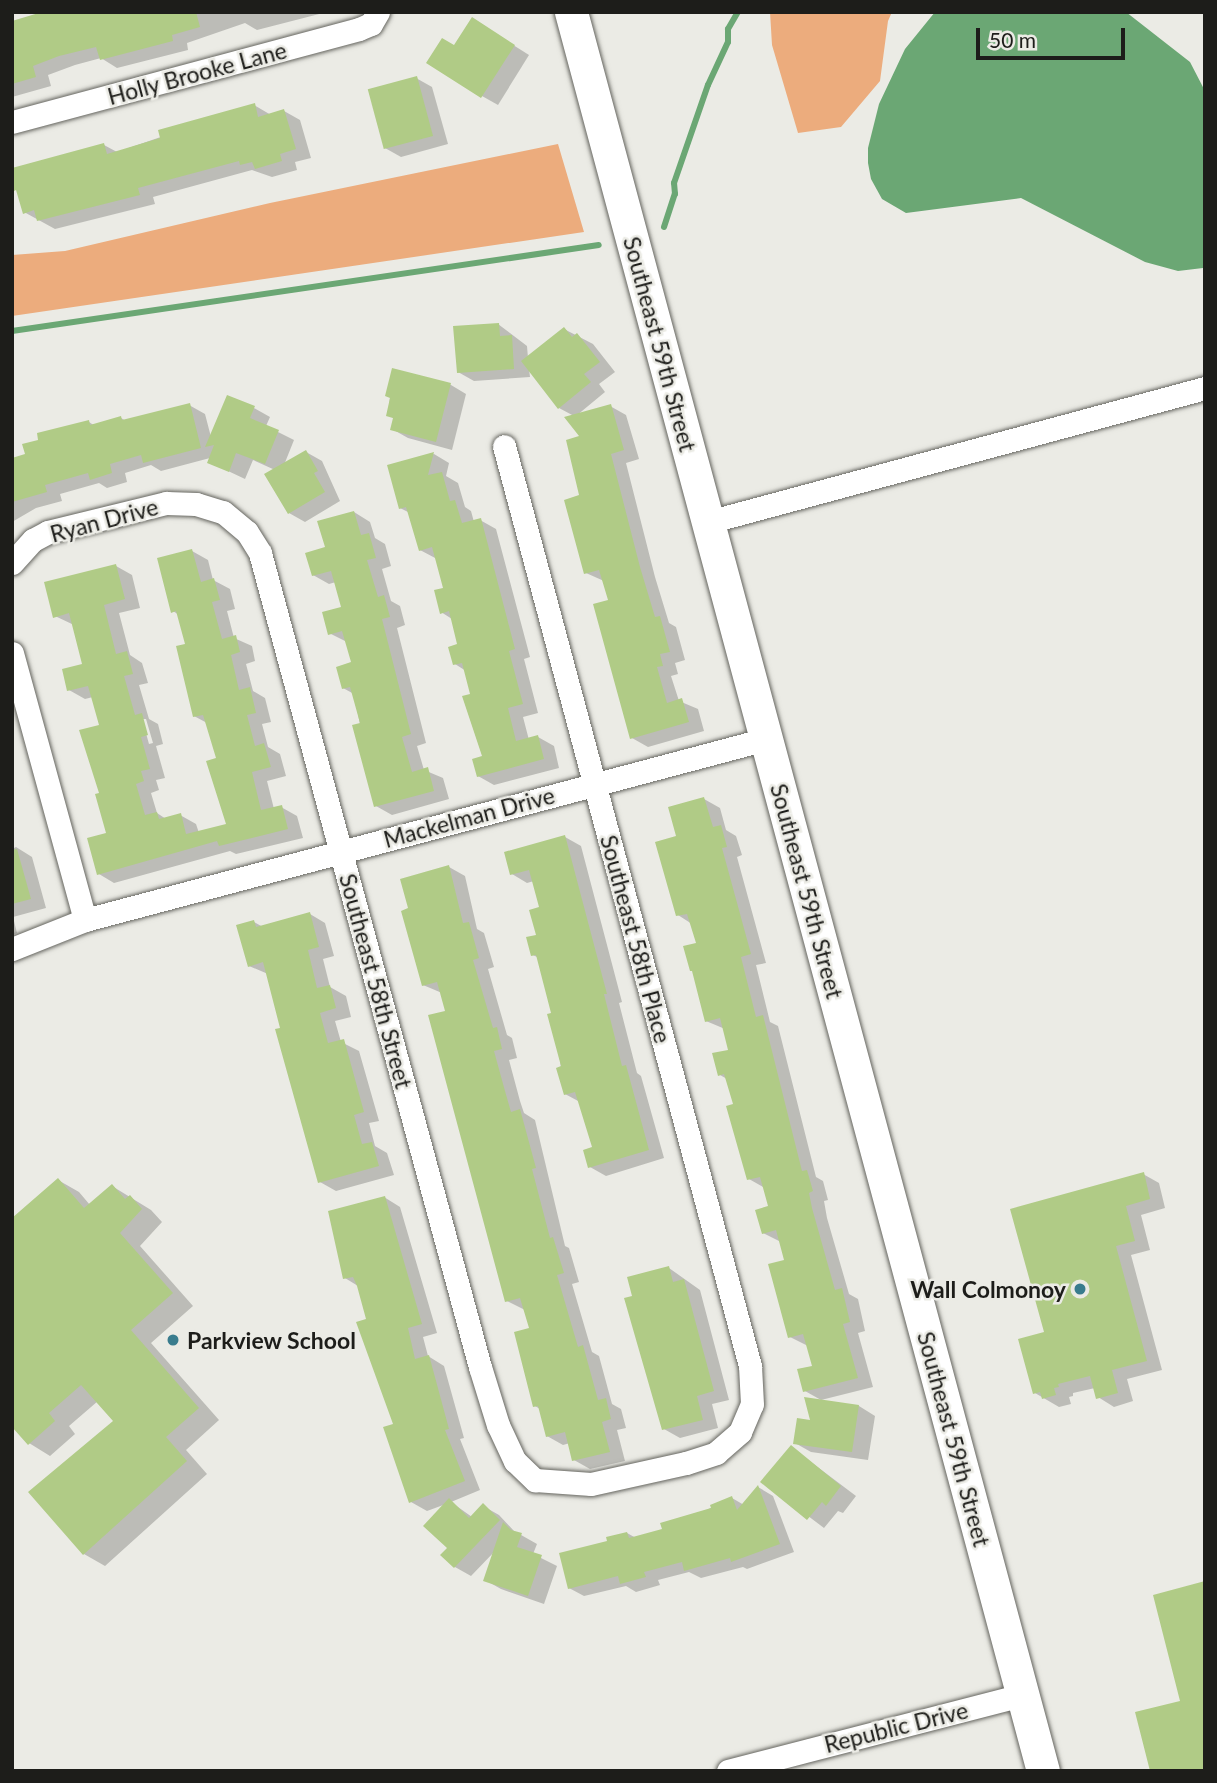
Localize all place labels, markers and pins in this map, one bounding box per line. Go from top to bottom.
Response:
place label: Wall Colmonoy [910,1275,1066,1303]
marker: Wall Colmonoy [1072,1281,1088,1297]
place label: Parkview School [187,1326,356,1354]
marker: Parkview School [165,1332,181,1348]

